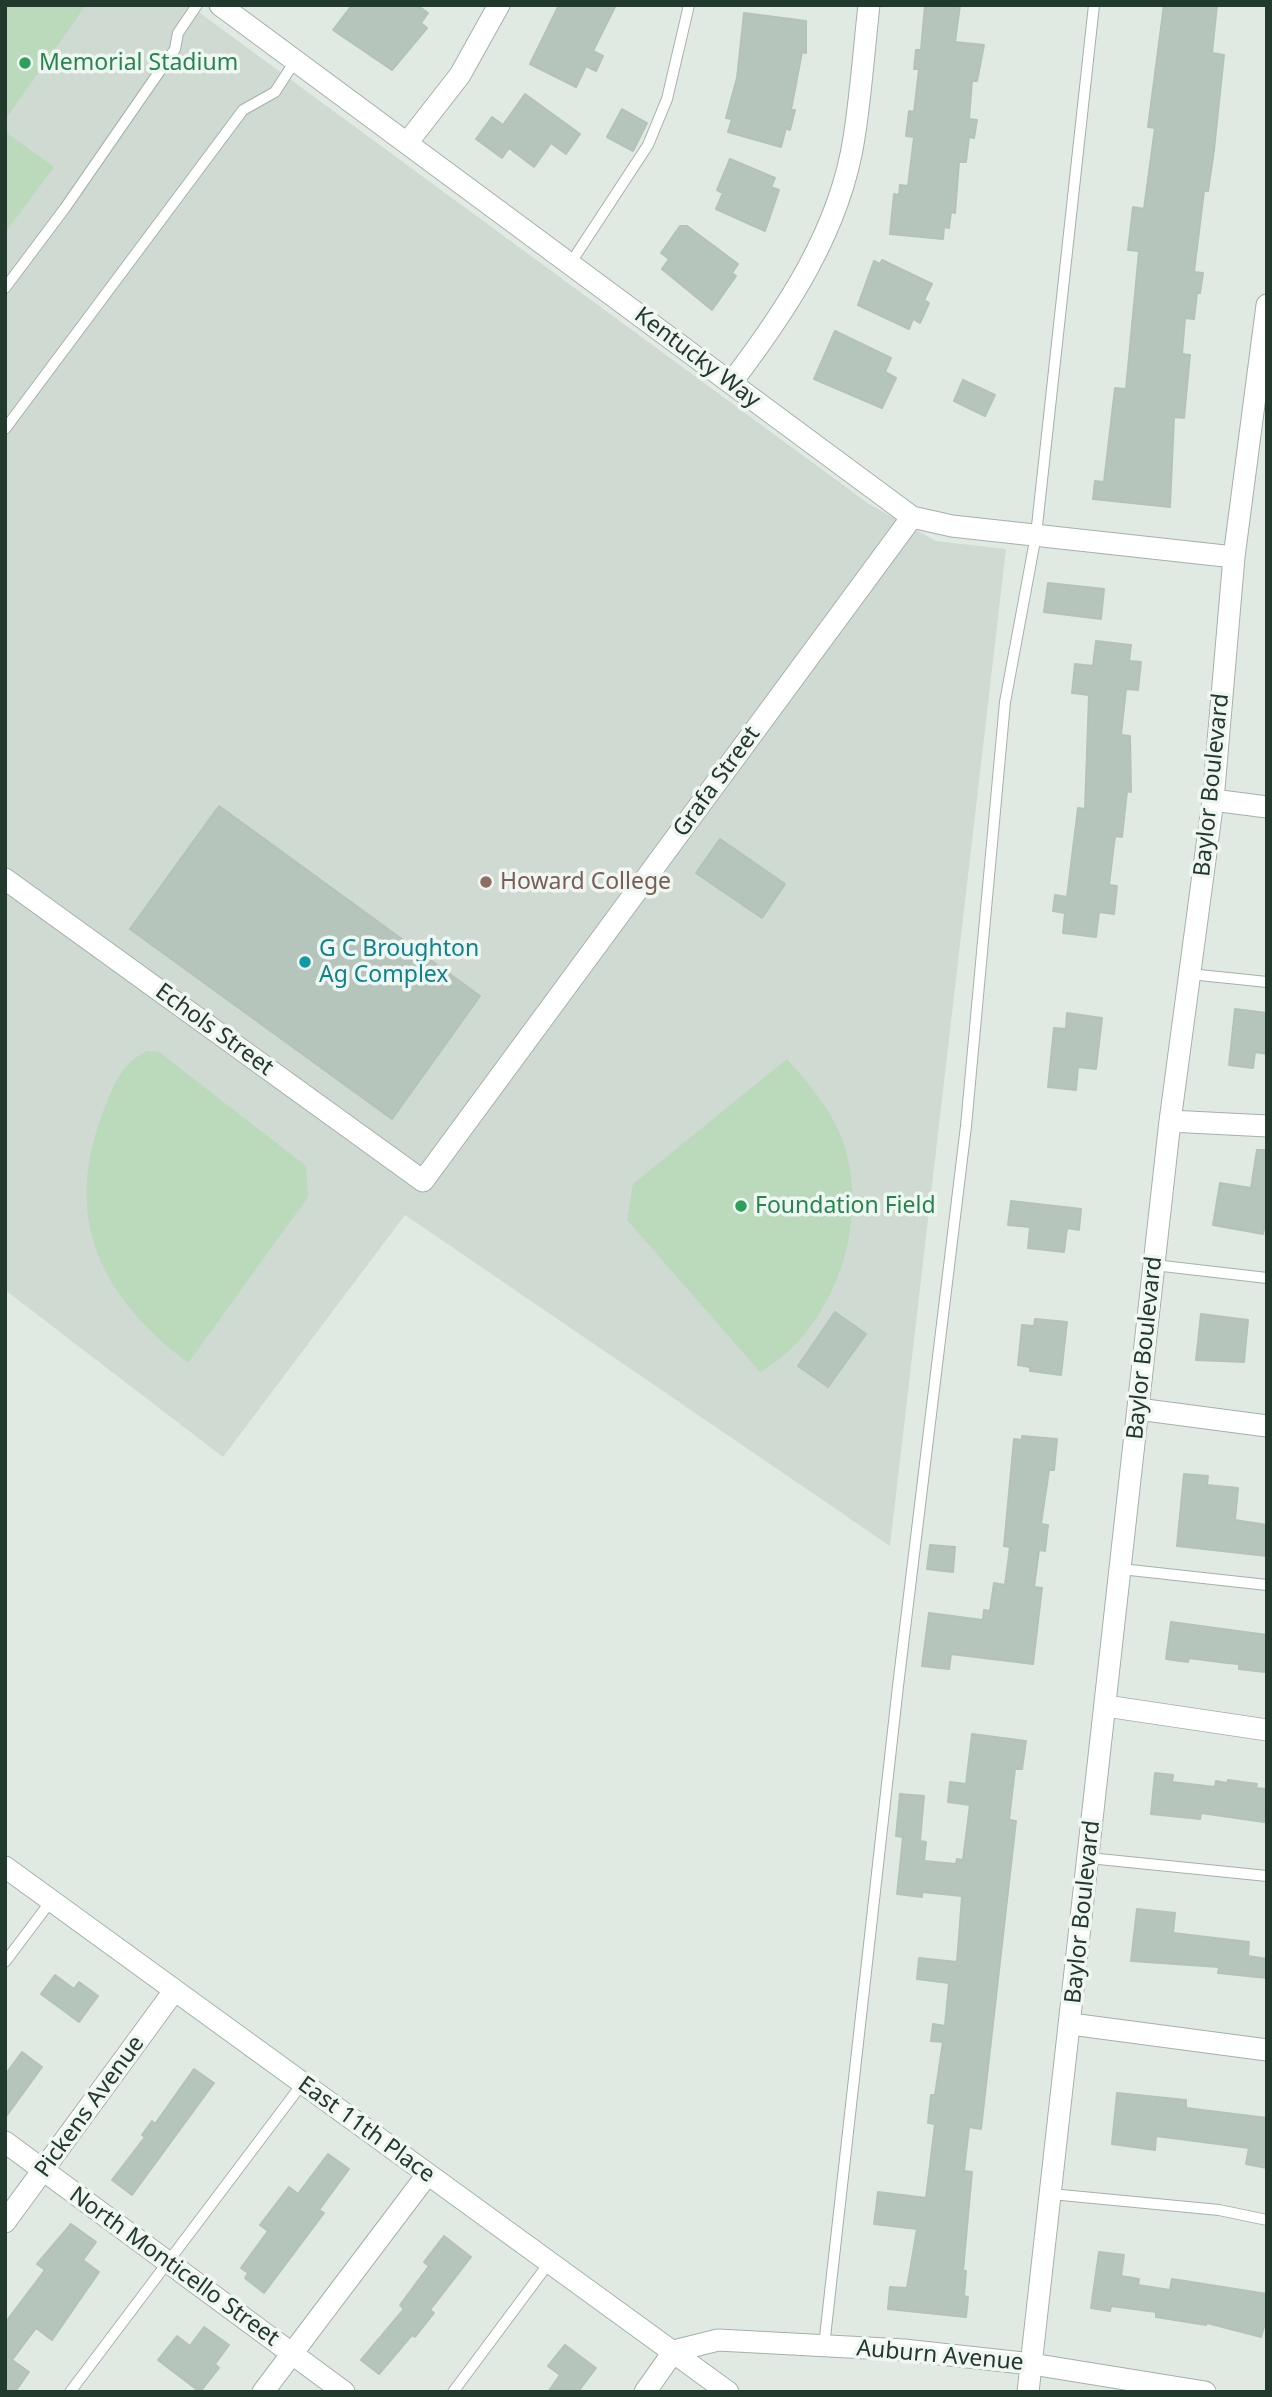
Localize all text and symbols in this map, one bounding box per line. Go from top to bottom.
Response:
place label: Memorial Stadium [39,49,238,77]
marker: Memorial Stadium [17,55,33,71]
street label: Kentucky Way [629,302,765,414]
street label: Baylor Boulevard [1189,692,1235,878]
street label: Grafa Street [668,721,766,843]
place label: Howard College [500,868,671,896]
marker: Howard College [478,874,494,890]
place label: G C Broughton Ag Complex [319,935,479,989]
marker: G C Broughton Ag Complex [297,954,313,970]
street label: Echols Street [150,978,278,1082]
place label: Foundation Field [755,1192,936,1220]
marker: Foundation Field [733,1198,749,1214]
street label: Baylor Boulevard [1122,1255,1168,1441]
street label: Baylor Boulevard [1060,1819,1106,2005]
street label: Pickens Avenue [29,2031,151,2183]
street label: East 11th Place [292,2071,440,2189]
street label: North Monticello Street [64,2182,284,2352]
street label: Auburn Avenue [855,2335,1025,2377]

